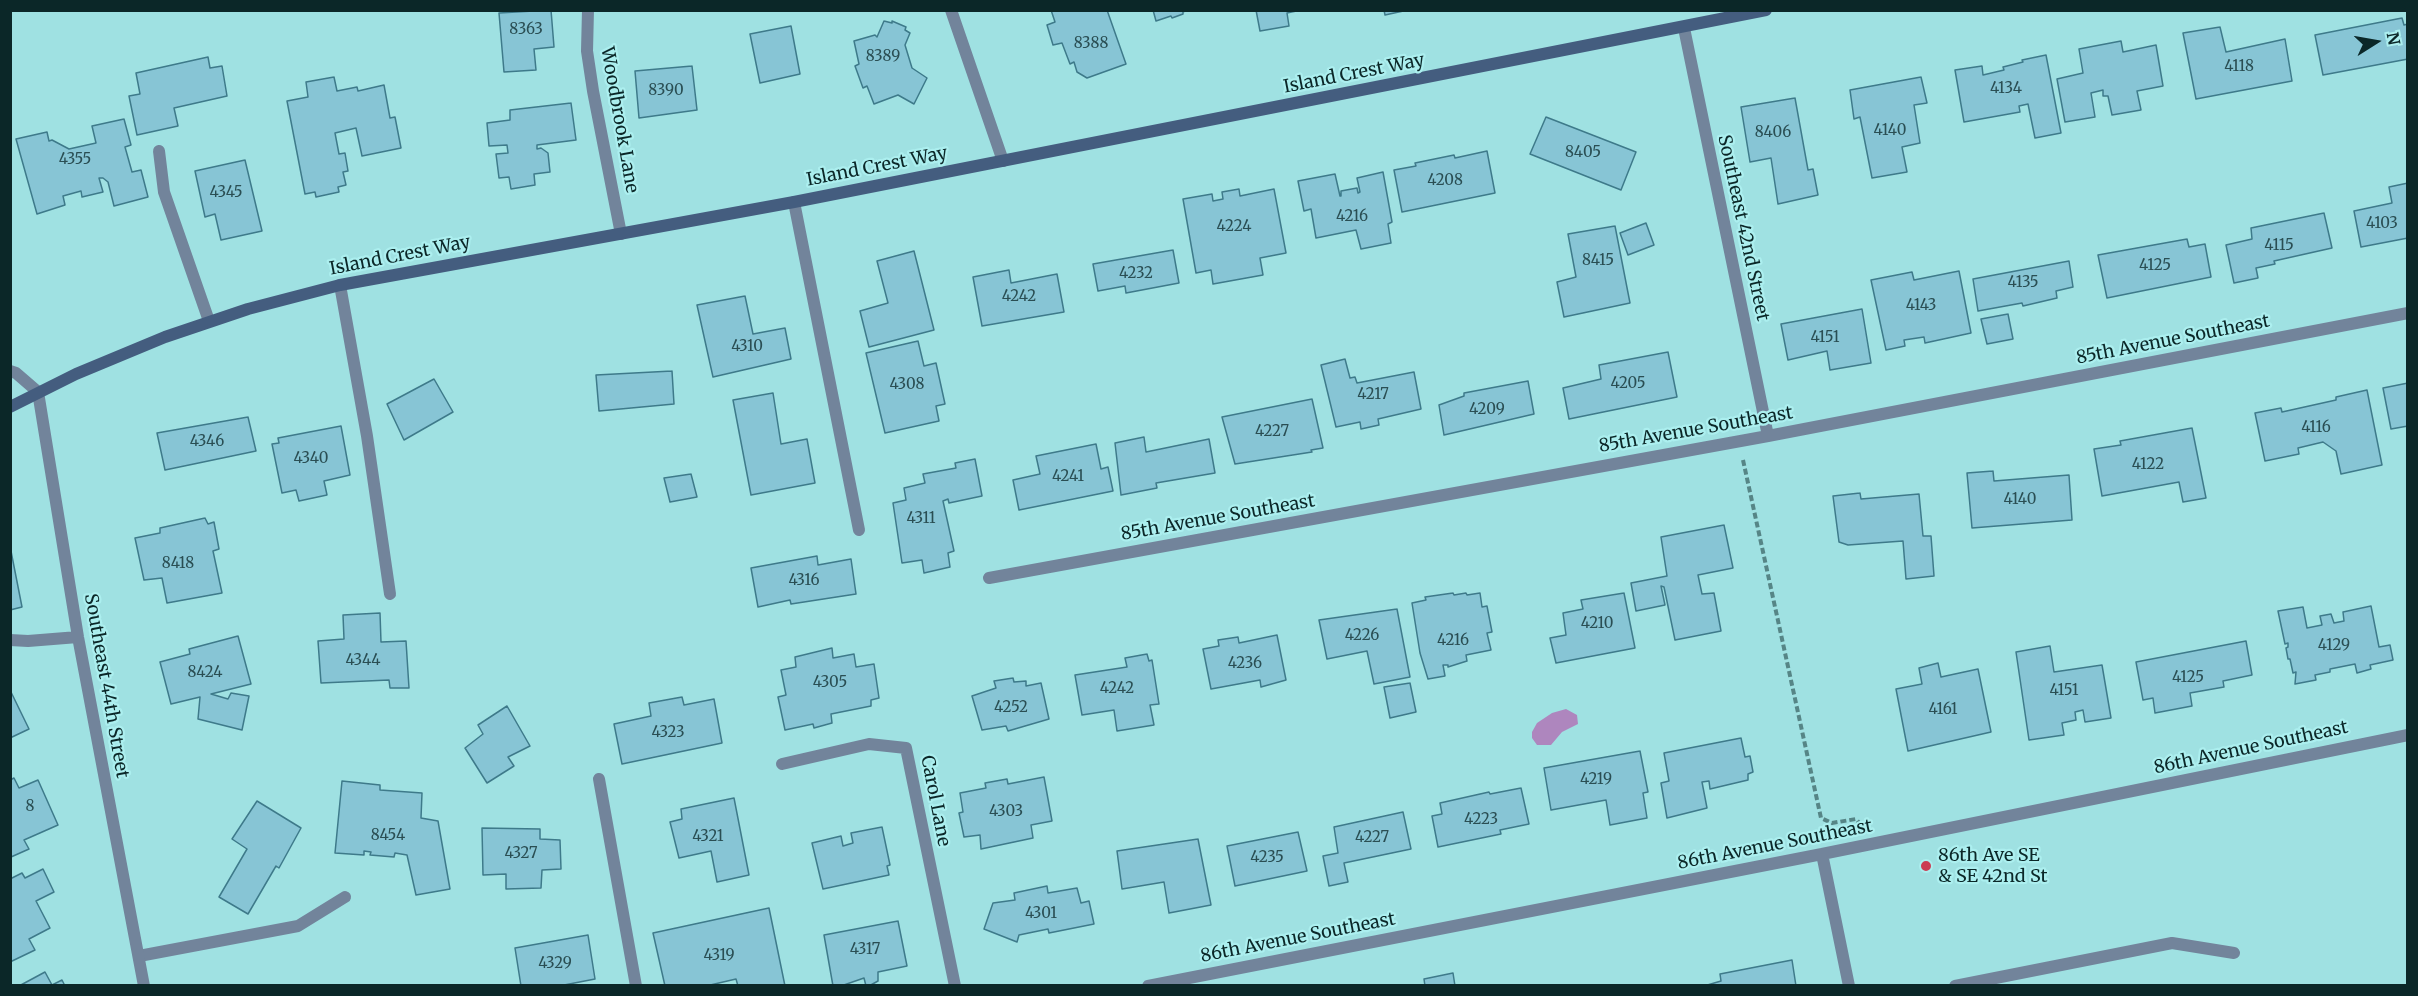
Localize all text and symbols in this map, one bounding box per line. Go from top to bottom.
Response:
north arrow [2346,12,2406,72]
house number: 8363 [509,21,543,39]
text: N [2383,30,2405,47]
house number: 8388 [1074,35,1108,53]
street label: Woodbrook Lane [596,45,642,195]
house number: 8389 [866,48,900,66]
street label: Island Crest Way [1282,50,1426,98]
house number: 4118 [2224,58,2254,76]
house number: 4134 [1990,80,2022,98]
house number: 8390 [648,82,684,100]
house number: 4140 [1874,122,1906,140]
house number: 8406 [1755,124,1791,142]
street label: Southeast 42nd Street [1713,133,1773,323]
street label: Island Crest Way [805,143,949,191]
house number: 8405 [1565,144,1601,162]
house number: 4355 [59,151,91,169]
house number: 4208 [1427,172,1463,190]
house number: 4345 [209,184,243,202]
house number: 4216 [1336,208,1368,226]
house number: 4103 [2366,215,2398,233]
house number: 4224 [1217,218,1251,236]
street label: Island Crest Way [328,232,472,280]
house number: 4115 [2264,237,2294,255]
house number: 8415 [1582,252,1614,270]
house number: 4125 [2139,257,2171,275]
house number: 4232 [1119,265,1153,283]
house number: 4135 [2007,274,2039,292]
house number: 4242 [1002,288,1036,306]
house number: 4143 [1906,297,1936,315]
street label: 85th Avenue Southeast [2074,311,2272,369]
house number: 4151 [1810,329,1840,347]
house number: 4310 [731,338,763,356]
house number: 4205 [1610,375,1646,393]
house number: 4308 [890,376,924,394]
house number: 4217 [1357,386,1389,404]
house number: 4209 [1469,401,1505,419]
street label: 85th Avenue Southeast [1597,402,1795,458]
house number: 4116 [2301,419,2331,437]
house number: 4227 [1255,423,1289,441]
house number: 4346 [190,433,224,451]
house number: 4340 [293,450,329,468]
house number: 4122 [2132,456,2164,474]
house number: 4241 [1052,468,1084,486]
street label: 85th Avenue Southeast [1119,490,1317,546]
house number: 4140 [2004,491,2036,509]
house number: 4311 [906,510,936,528]
house number: 8418 [162,555,194,573]
house number: 4316 [788,572,820,590]
street label: Southeast 44th Street [79,592,133,780]
house number: 4210 [1581,615,1613,633]
house number: 4226 [1345,627,1379,645]
house number: 4216 [1437,632,1469,650]
house number: 4129 [2318,637,2350,655]
house number: 4344 [346,652,380,670]
house number: 4236 [1228,655,1262,673]
house number: 8424 [187,664,223,682]
house number: 4125 [2172,669,2204,687]
house number: 4305 [813,674,847,692]
house number: 4242 [1100,680,1134,698]
house number: 4151 [2049,682,2079,700]
house number: 4252 [994,699,1028,717]
house number: 4161 [1928,701,1958,719]
street label: 86th Avenue Southeast [2152,717,2350,779]
house number: 4323 [651,724,685,742]
street label: Carol Lane [916,754,954,848]
house number: 4219 [1580,771,1612,789]
house number: 8 [26,798,34,816]
house number: 4303 [989,803,1023,821]
house number: 4223 [1464,811,1498,829]
street label: 86th Avenue Southeast [1676,816,1874,874]
house number: 8454 [371,827,405,845]
house number: 4321 [692,828,724,846]
house number: 4227 [1355,829,1389,847]
house number: 4327 [504,845,538,863]
place label: 86th Ave SE & SE 42nd St [1938,845,2048,888]
house number: 4235 [1250,849,1284,867]
marker: 86th Ave SE & SE 42nd St [1919,859,1933,873]
house number: 4301 [1025,905,1057,923]
street label: 86th Avenue Southeast [1199,909,1397,967]
house number: 4317 [850,941,880,959]
house number: 4319 [703,947,735,965]
house number: 4329 [538,955,572,973]

